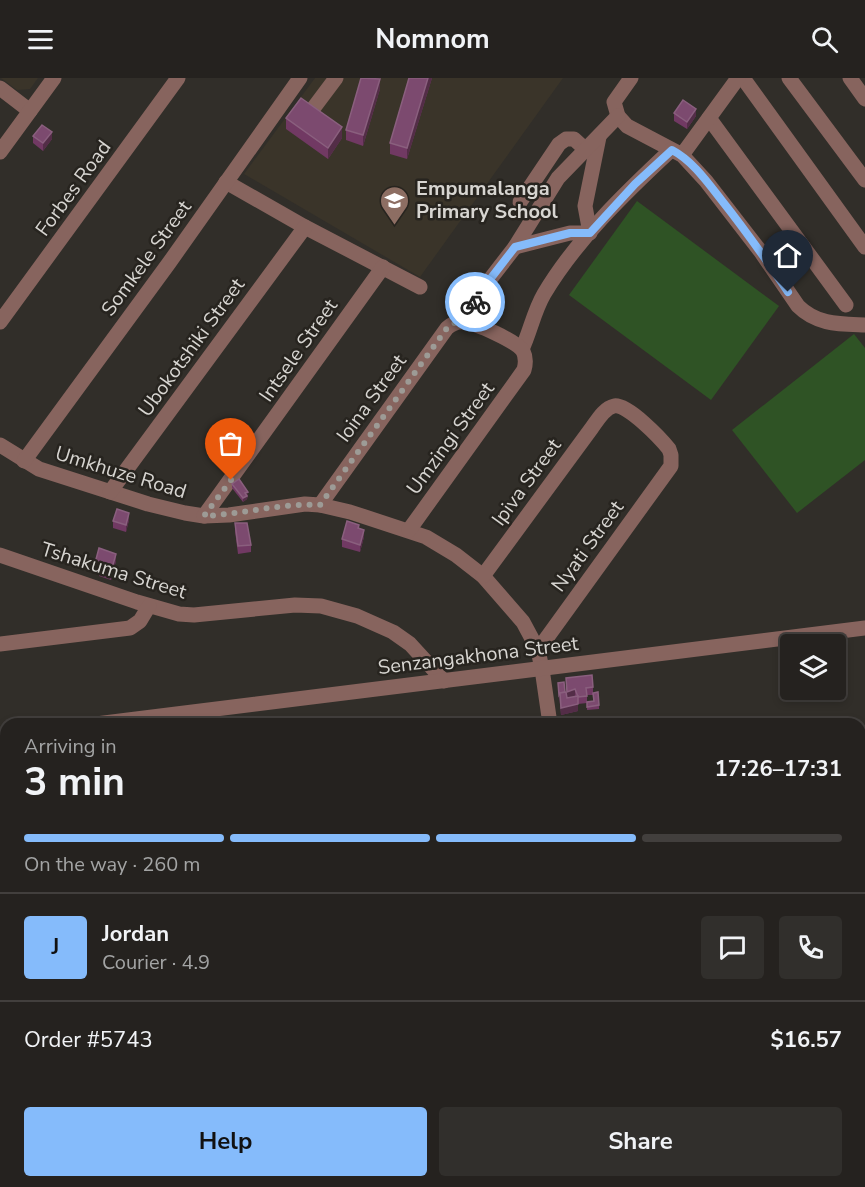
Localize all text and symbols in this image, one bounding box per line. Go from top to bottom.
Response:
text: Nomnom [375,21,490,58]
icon: menu [24,23,57,56]
icon: search [808,23,841,56]
street label: Forbes Road [29,135,117,242]
place label: Empumalanga Primary School [416,175,558,225]
school or university icon: Empumalanga Primary School [379,184,411,226]
street label: Somkele Street [95,194,198,322]
pin [762,230,813,292]
icon: home [771,239,804,272]
street label: Ubokotshiki Street [132,272,251,422]
courier [445,272,505,332]
icon: bike [459,286,492,319]
street label: Intsele Street [253,293,344,407]
street label: Ioina Street [330,348,413,448]
street label: Umzingi Street [400,376,501,500]
pin [205,418,256,480]
icon: bag [214,427,247,460]
street label: Ipiva Street [486,432,568,531]
street label: Umkhuze Road [52,440,190,505]
street label: Nyati Street [545,494,630,597]
street label: Tshakuma Street [38,536,191,606]
street label: Senzangakhona Street [376,630,581,681]
map controls [780,634,846,700]
button: layers [780,634,846,700]
text: Arriving in [24,733,117,760]
text: 17:26–17:31 [714,754,842,784]
text: 3 min [24,756,125,809]
text: On the way · 260 m [24,851,200,878]
button: chat [701,916,764,979]
button: phone [779,916,842,979]
text: Jordan [102,919,169,949]
text: J [52,932,59,962]
text: Courier · 4.9 [102,949,210,976]
text: Order #5743 [24,1025,153,1055]
text: $16.57 [771,1025,842,1055]
button: Help [24,1107,427,1176]
button: Share [439,1107,842,1176]

